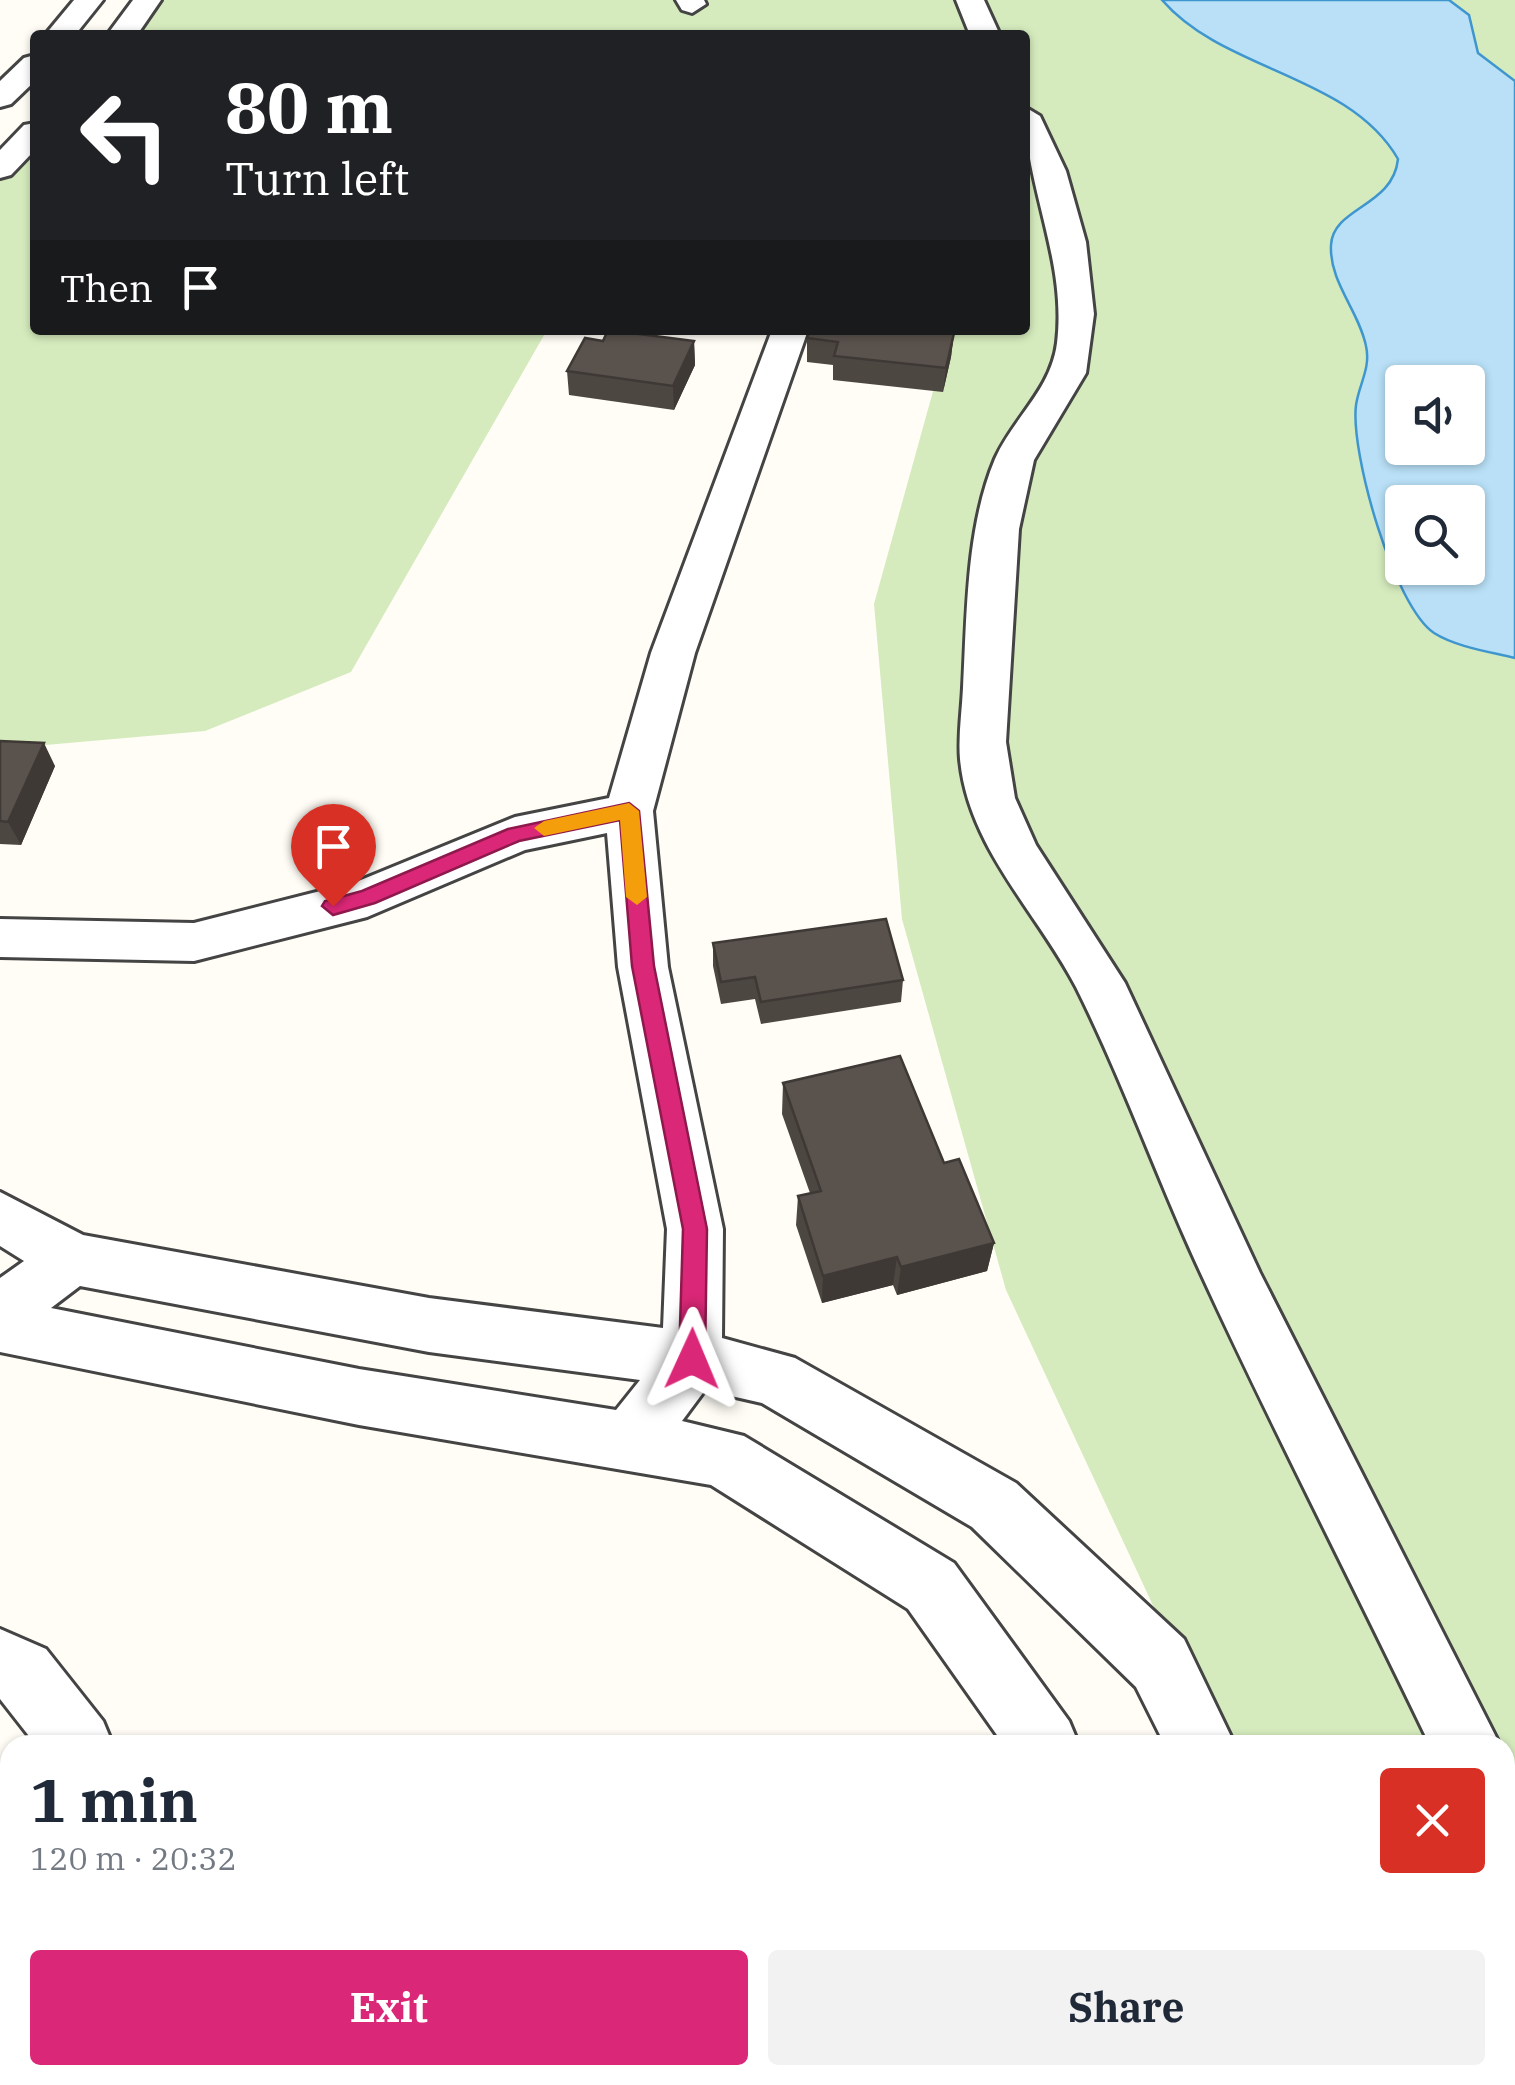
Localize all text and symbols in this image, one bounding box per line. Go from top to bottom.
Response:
text: 80 m [225,61,393,152]
icon: left [60,70,190,200]
text: Turn left [225,149,409,207]
icon: arrive [173,260,228,315]
text: Then [60,263,153,312]
map controls [1385,365,1485,585]
button: sound [1385,365,1485,465]
button: search [1385,485,1485,585]
pin [291,804,376,907]
icon: arrive [306,819,361,874]
position arrow [640,1307,744,1411]
text: 1 min [30,1760,198,1839]
button: close [1380,1768,1485,1873]
text: 120 m · 20:32 [30,1837,237,1879]
button: Exit [30,1950,748,2065]
button: Share [768,1950,1485,2065]

